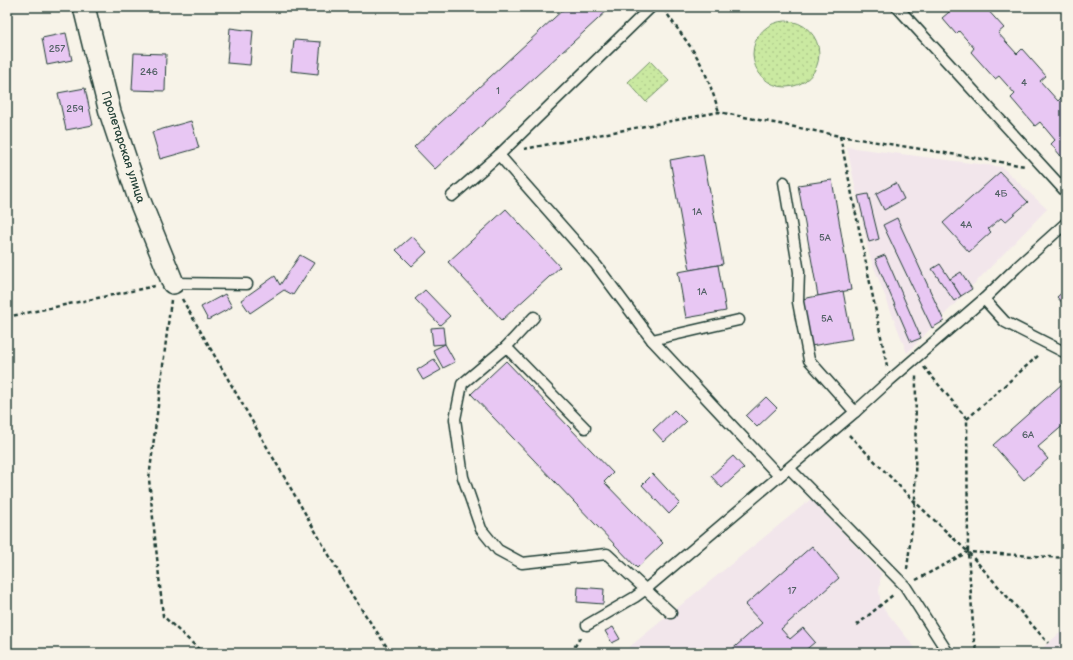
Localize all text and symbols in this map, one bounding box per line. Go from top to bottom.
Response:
house number: 257 [49,43,65,55]
house number: 246 [140,66,158,78]
house number: 4 [1021,77,1027,89]
house number: 1 [496,85,500,97]
street label: Пролетарская улица [98,89,148,205]
house number: 259 [66,103,84,115]
house number: 4Б [994,188,1008,200]
house number: 1А [692,206,703,218]
house number: 4А [960,219,973,231]
house number: 5А [819,232,832,244]
house number: 1А [697,286,708,298]
house number: 5А [821,313,834,325]
house number: 6А [1022,429,1035,441]
house number: 17 [788,585,796,597]

